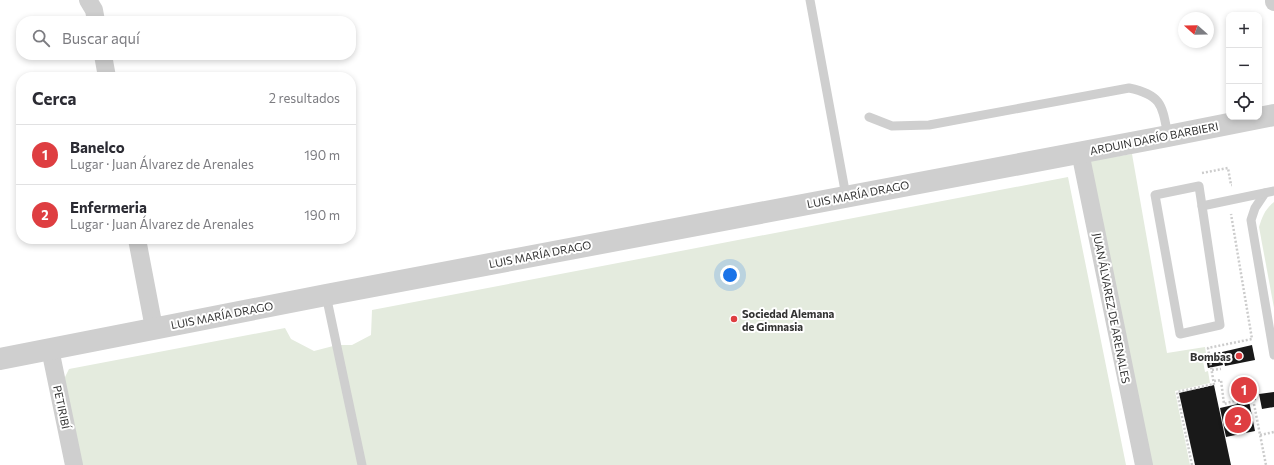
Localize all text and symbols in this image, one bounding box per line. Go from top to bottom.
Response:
north arrow [1178,12,1214,48]
map controls [1226,12,1262,120]
button: + [1226,12,1262,48]
search box [16,16,356,60]
icon: search [30,27,52,49]
text: Buscar aquí [62,29,140,47]
button: − [1226,48,1262,84]
button: locate [1226,84,1262,120]
text: Cerca [32,88,77,109]
text: 2 resultados [269,90,340,106]
street label: ARDUIN DARÍO BARBIERI [1088,118,1219,157]
text: Banelco [70,138,125,156]
text: 1 [42,147,48,163]
text: 190 m [304,147,340,163]
text: Lugar · Juan Álvarez de Arenales [70,156,254,172]
street label: LUIS MARÍA DRAGO [806,177,910,210]
text: Enfermeria [70,198,147,216]
text: 2 [41,207,49,223]
text: 190 m [304,207,340,223]
text: Lugar · Juan Álvarez de Arenales [70,216,254,232]
street label: JUAN ÁLVAREZ DE ARENALES [1090,231,1134,385]
street label: LUIS MARÍA DRAGO [488,237,592,270]
your location [720,265,740,285]
street label: LUIS MARÍA DRAGO [170,298,274,331]
place label: Sociedad Alemana de Gimnasia [742,307,835,333]
marker: Sociedad Alemana de Gimnasia [729,314,739,324]
place label: Bombas [1190,350,1231,363]
marker: Bombas [1234,351,1244,361]
pin: 1 [1231,375,1257,405]
street label: PETIRIBÍ [51,384,74,431]
pin: 2 [1225,405,1251,435]

